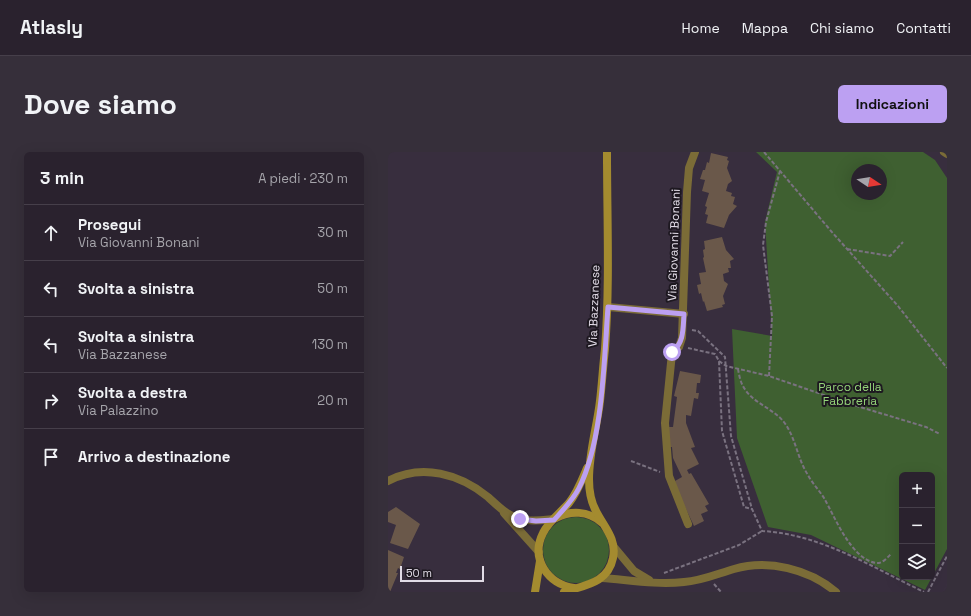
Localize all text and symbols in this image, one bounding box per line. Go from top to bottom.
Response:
text: Atlasly [20,15,83,40]
text: Home [682,19,720,37]
text: Mappa [742,19,788,37]
text: Chi siamo [810,19,874,37]
text: Contatti [896,19,951,37]
button: Indicazioni [838,85,947,123]
text: Dove siamo [24,86,177,122]
north arrow [851,164,887,200]
text: 3 min [40,167,84,189]
text: A piedi · 230 m [258,170,348,187]
street label: Via Giovanni Bonani [664,189,684,301]
text: Prosegui [78,215,141,234]
icon: ahead [40,222,62,244]
text: 30 m [317,224,348,241]
text: Via Giovanni Bonani [78,234,200,251]
street label: Via Bazzanese [585,265,603,347]
icon: left [40,278,62,300]
text: Svolta a sinistra [78,279,194,298]
text: 50 m [317,280,348,297]
text: Svolta a sinistra [78,327,194,346]
icon: left [40,334,62,356]
text: 130 m [312,336,348,353]
route start [663,343,681,361]
text: Via Bazzanese [78,346,167,363]
park label: Parco della Fabbreria [818,379,882,409]
text: Svolta a destra [78,383,187,402]
icon: right [40,390,62,412]
text: 20 m [317,392,348,409]
text: Via Palazzino [78,402,159,419]
icon: arrive [40,446,62,468]
text: Arrivo a destinazione [78,447,230,466]
map controls [899,472,935,580]
button: + [899,472,935,508]
button: − [899,508,935,544]
route end [511,510,529,528]
button: layers [899,544,935,580]
scale bar [400,564,484,583]
text: 50 m [406,566,432,580]

